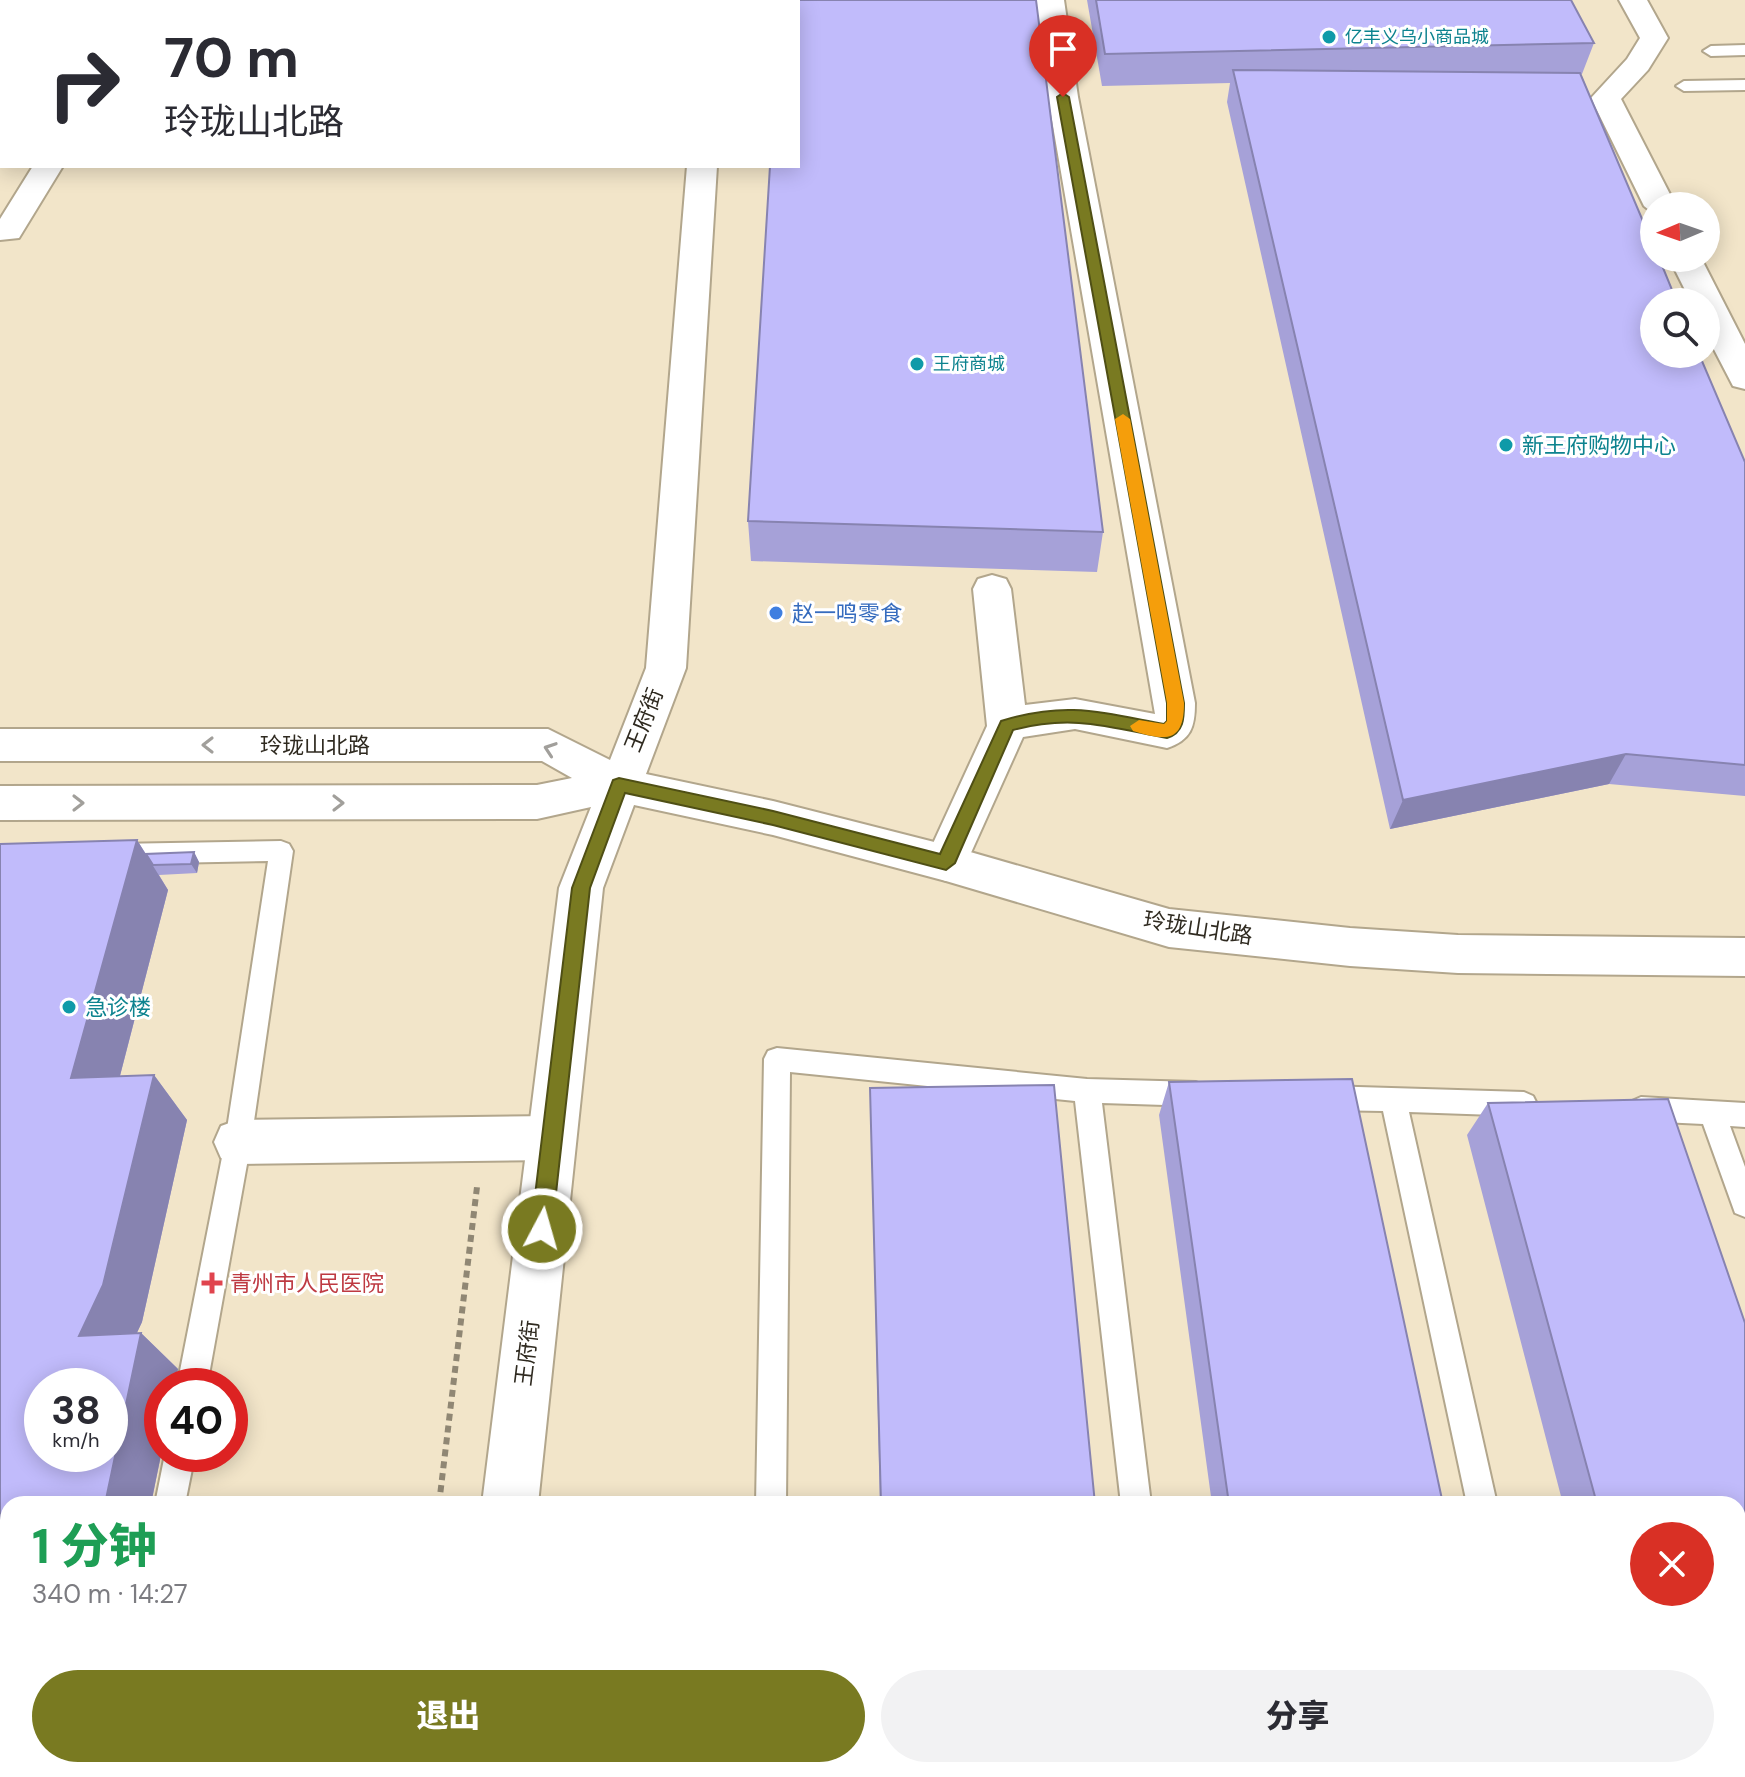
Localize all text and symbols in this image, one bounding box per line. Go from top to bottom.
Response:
pin [1029,15,1097,97]
text: 70 m [164,21,299,94]
place label: 亿丰义乌小商品城 [1345,25,1489,49]
icon: arrive [1041,27,1085,71]
marker: 亿丰义乌小商品城 [1320,28,1338,46]
icon: right [32,32,136,136]
text: 玲珑山北路 [164,98,344,145]
north arrow [1640,192,1720,272]
map controls [1640,192,1720,368]
button: search [1640,288,1720,368]
place label: 王府商城 [933,352,1005,376]
marker: 王府商城 [908,355,926,373]
place label: 新王府购物中心 [1522,431,1676,460]
marker: 新王府购物中心 [1497,436,1515,454]
place label: 赵一鸣零食 [792,599,902,628]
marker: 赵一鸣零食 [767,604,785,622]
street label: 王府街 [618,684,670,756]
street label: 玲珑山北路 [260,731,370,760]
one-way arrow [201,736,214,754]
one-way arrow [544,743,558,759]
one-way arrow [72,794,85,812]
one-way arrow [332,794,345,812]
street label: 玲珑山北路 [1141,905,1255,951]
place label: 急诊楼 [85,993,151,1022]
marker: 急诊楼 [60,998,78,1016]
position arrow [500,1187,584,1271]
place label: 青州市人民医院 [230,1269,384,1298]
marker: 青州市人民医院 [201,1272,223,1294]
street label: 王府街 [509,1318,545,1388]
speed limit sign: 40 [144,1368,248,1472]
text: 38 [51,1384,101,1436]
text: km/h [52,1427,100,1453]
text: 1 分钟 [32,1515,157,1578]
button: close [1630,1522,1714,1606]
text: 340 m · 14:27 [32,1577,188,1611]
button: 退出 [32,1670,865,1762]
button: 分享 [881,1670,1714,1762]

